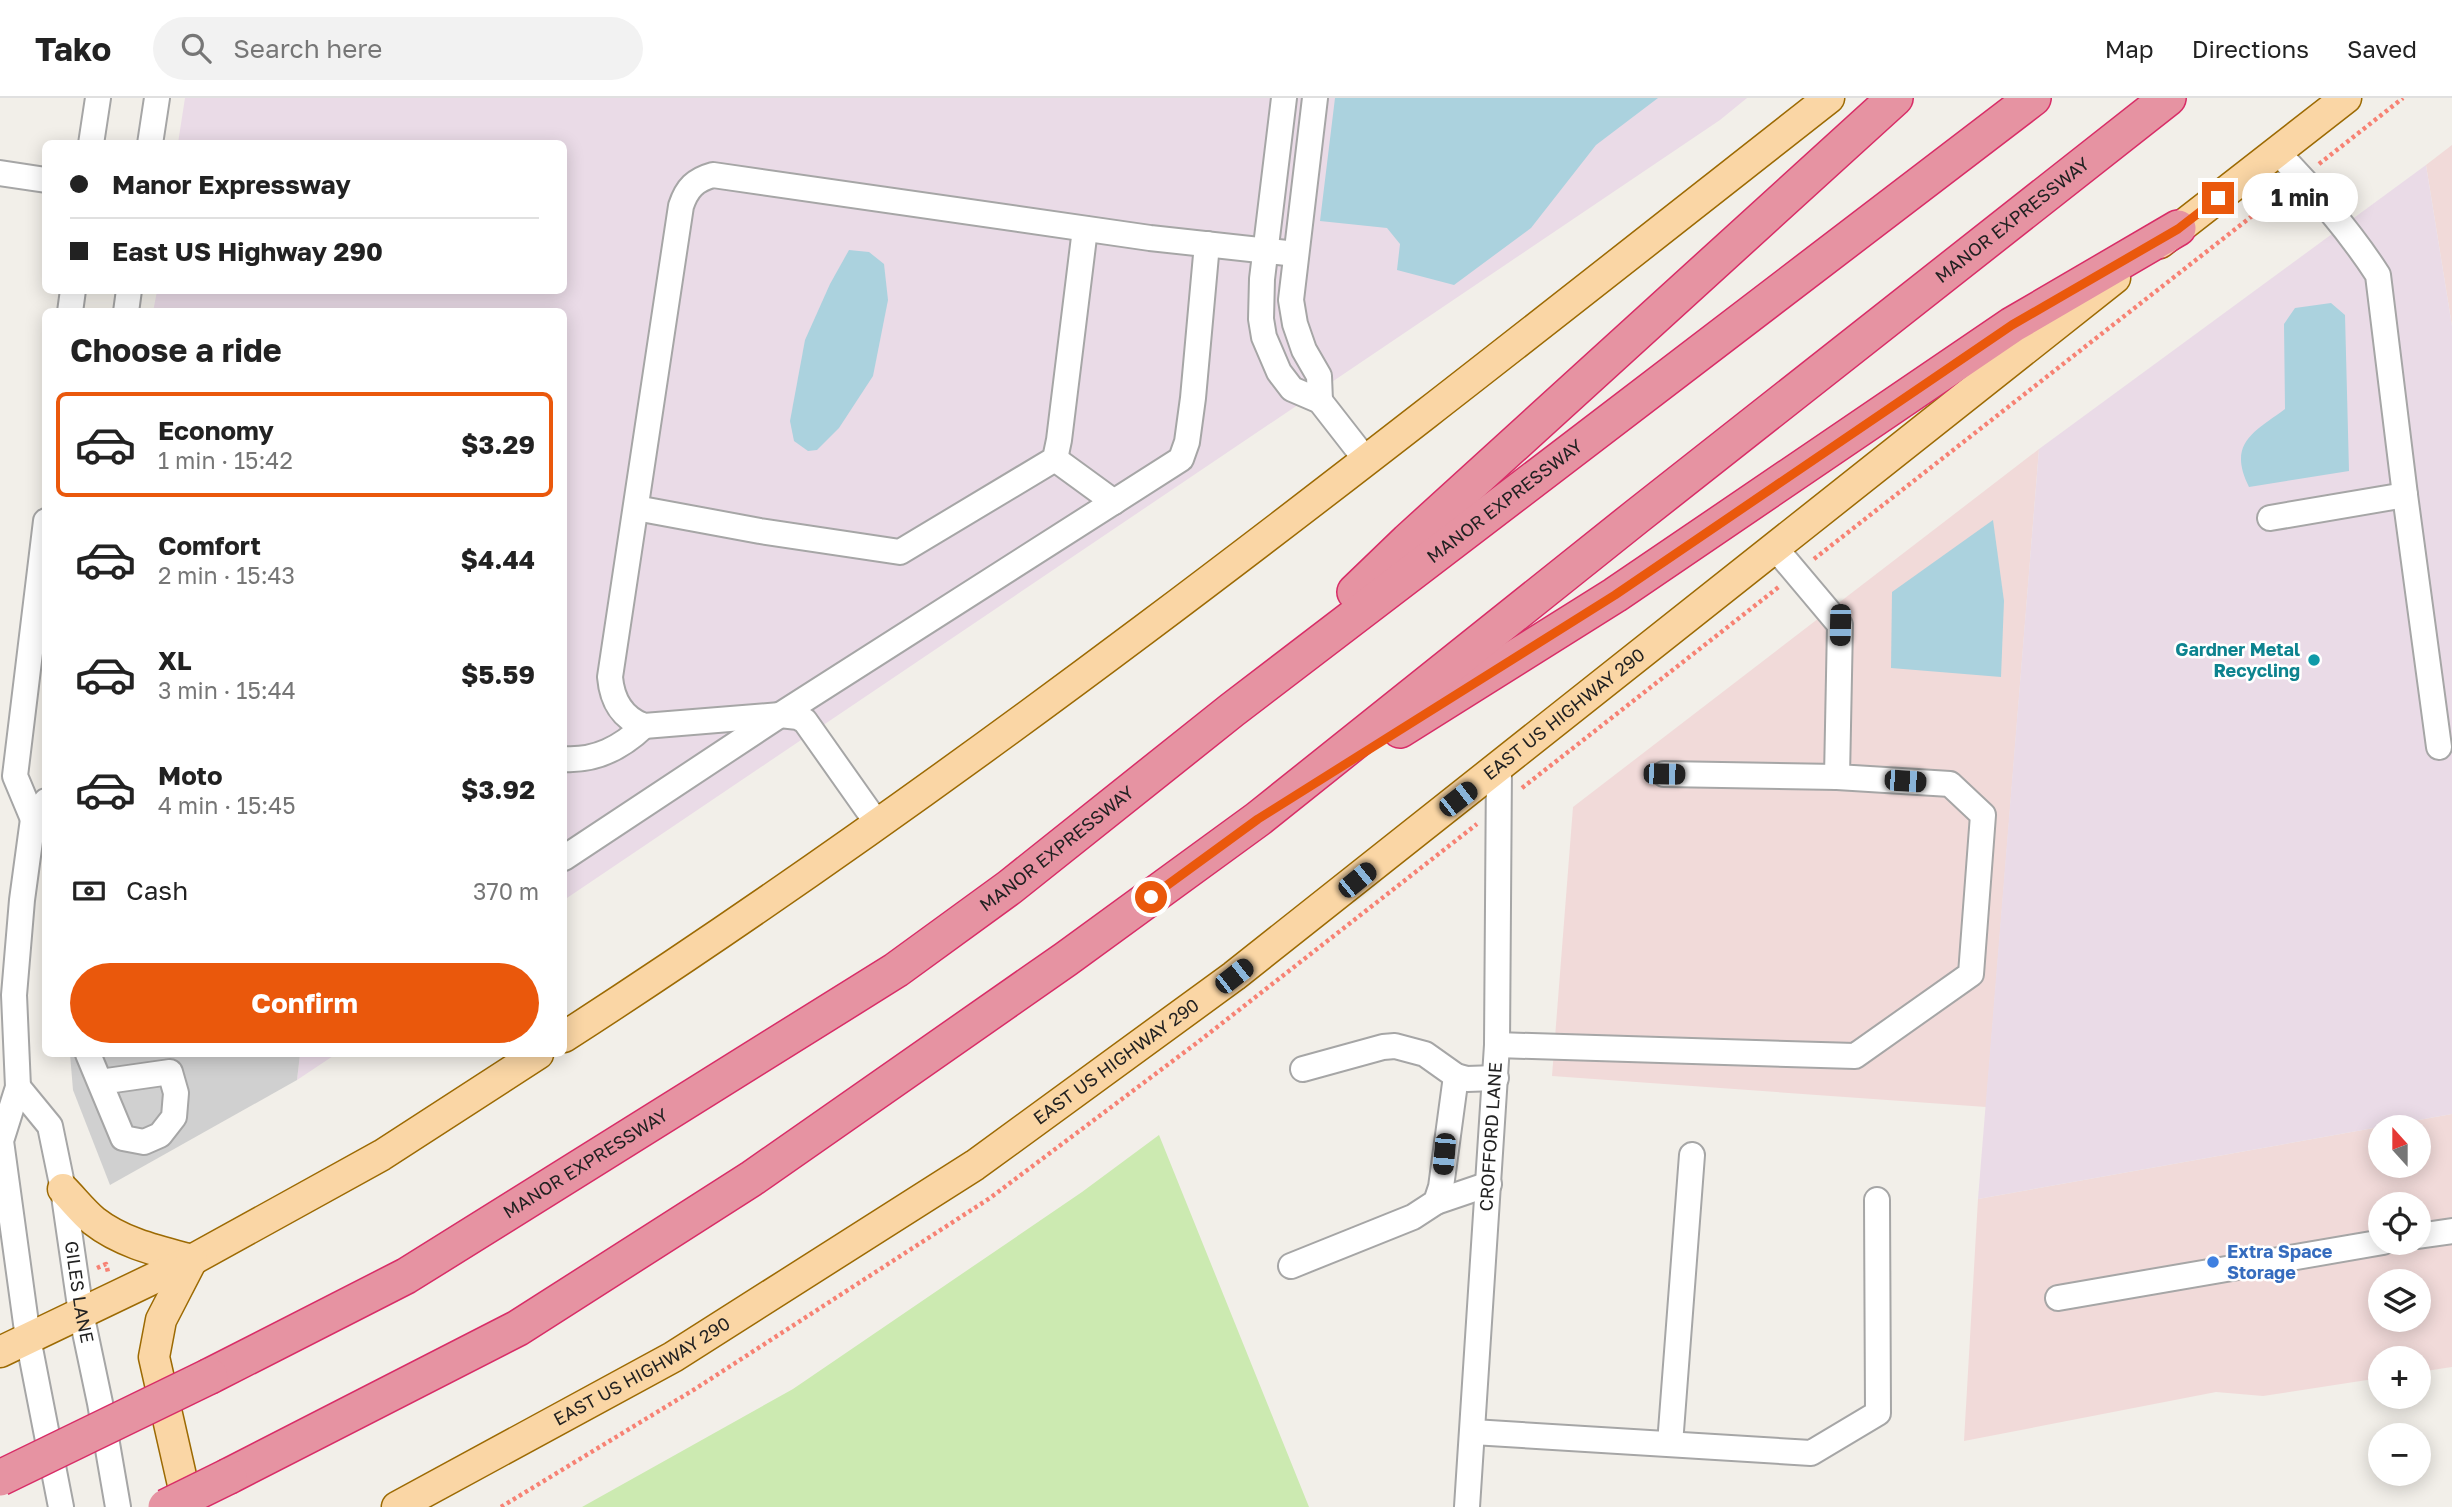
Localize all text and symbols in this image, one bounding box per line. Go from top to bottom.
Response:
search box [153,17,643,80]
text: Tako [35,29,111,68]
icon: search [177,29,215,67]
text: Search here [233,33,382,64]
text: Map [2105,34,2154,63]
text: Directions [2192,34,2309,63]
text: Saved [2347,34,2417,63]
street label: MANOR EXPRESSWAY [1930,152,2094,287]
text: Manor Expressway [112,169,351,200]
callout: 1 min [2242,174,2358,222]
route end [2202,182,2234,214]
text: 1 min [2271,183,2329,211]
text: East US Highway 290 [112,236,383,267]
text: Choose a ride [70,331,282,369]
icon: car [74,413,137,476]
text: Economy [158,415,274,446]
text: $3.29 [461,429,535,460]
street label: MANOR EXPRESSWAY [1422,434,1587,567]
text: 1 min · 15:42 [158,446,293,474]
icon: car [74,528,137,591]
text: Comfort [158,530,261,561]
text: $4.44 [461,544,535,575]
text: 2 min · 15:43 [158,561,295,589]
car [1830,604,1851,646]
place label: Gardner Metal Recycling [2175,638,2300,681]
icon: car [74,643,137,706]
street label: EAST US HIGHWAY 290 [1479,643,1649,784]
text: XL [158,645,192,676]
marker: Gardner Metal Recycling [2306,652,2322,668]
text: $5.59 [461,659,535,690]
text: 3 min · 15:44 [158,676,296,704]
icon: car [74,758,137,821]
text: Moto [158,760,223,791]
car [1643,763,1686,785]
car [1884,769,1927,793]
text: $3.92 [461,774,535,805]
car [1435,778,1482,820]
street label: MANOR EXPRESSWAY [975,781,1138,916]
text: 4 min · 15:45 [158,791,296,819]
car [1335,859,1380,901]
icon: cash [70,872,108,910]
text: Cash [126,875,188,906]
text: 370 m [473,877,539,905]
route start [1135,881,1167,913]
car [1211,955,1258,997]
button: Confirm [70,963,539,1043]
street label: EAST US HIGHWAY 290 [1029,993,1203,1129]
street label: CROFFORD LANE [1474,1061,1506,1212]
street label: MANOR EXPRESSWAY [499,1103,672,1223]
north arrow [2368,1115,2431,1178]
map controls [2368,1115,2431,1486]
car [1432,1132,1457,1176]
button: locate [2368,1192,2431,1255]
street label: GILES LANE [61,1239,99,1345]
place label: Extra Space Storage [2227,1240,2333,1283]
marker: Extra Space Storage [2205,1254,2221,1270]
button: layers [2368,1269,2431,1332]
street label: EAST US HIGHWAY 290 [550,1312,734,1430]
button: + [2368,1346,2431,1409]
button: − [2368,1423,2431,1486]

